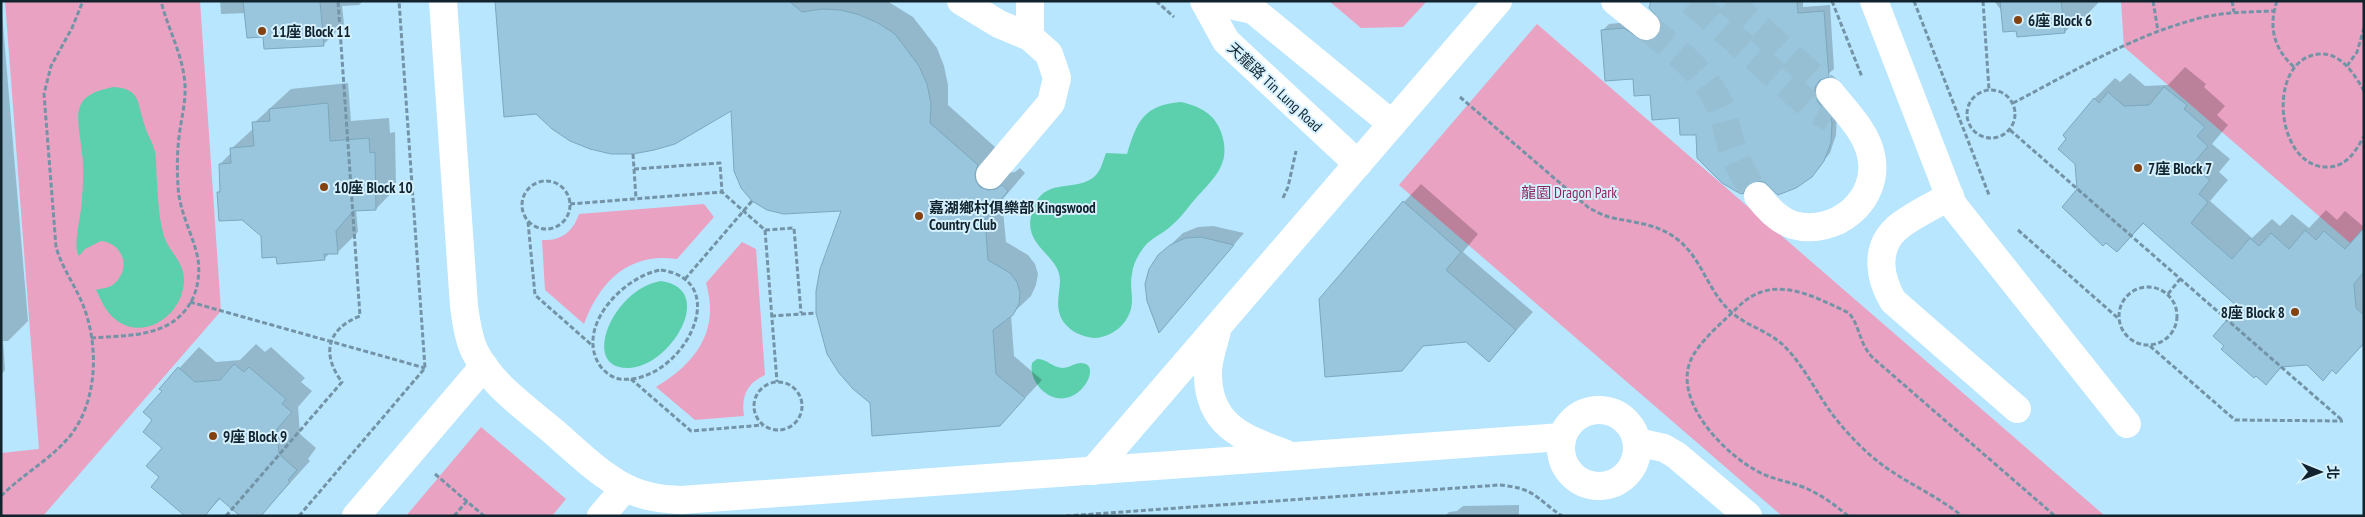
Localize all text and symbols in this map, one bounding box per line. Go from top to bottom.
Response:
place label: 6座 Block 6 [2028,11,2092,30]
marker: 6座 Block 6 [2012,14,2024,26]
place label: 11座 Block 11 [272,22,351,41]
marker: 11座 Block 11 [256,25,268,37]
street label: 天龍路 Tin Lung Road [1224,38,1326,136]
place label: 7座 Block 7 [2148,159,2212,178]
marker: 7座 Block 7 [2132,162,2144,174]
place label: 10座 Block 10 [334,178,413,197]
marker: 10座 Block 10 [318,181,330,193]
park label: 龍園 Dragon Park [1521,183,1617,202]
place label: 嘉湖鄉村俱樂部 Kingswood Country Club [929,198,1096,234]
marker: 嘉湖鄉村俱樂部 Kingswood Country Club [913,210,925,222]
place label: 8座 Block 8 [2221,303,2285,322]
marker: 8座 Block 8 [2289,306,2301,318]
place label: 9座 Block 9 [223,427,287,446]
marker: 9座 Block 9 [207,430,219,442]
north arrow [2295,447,2345,497]
text: 北 [2324,465,2342,479]

